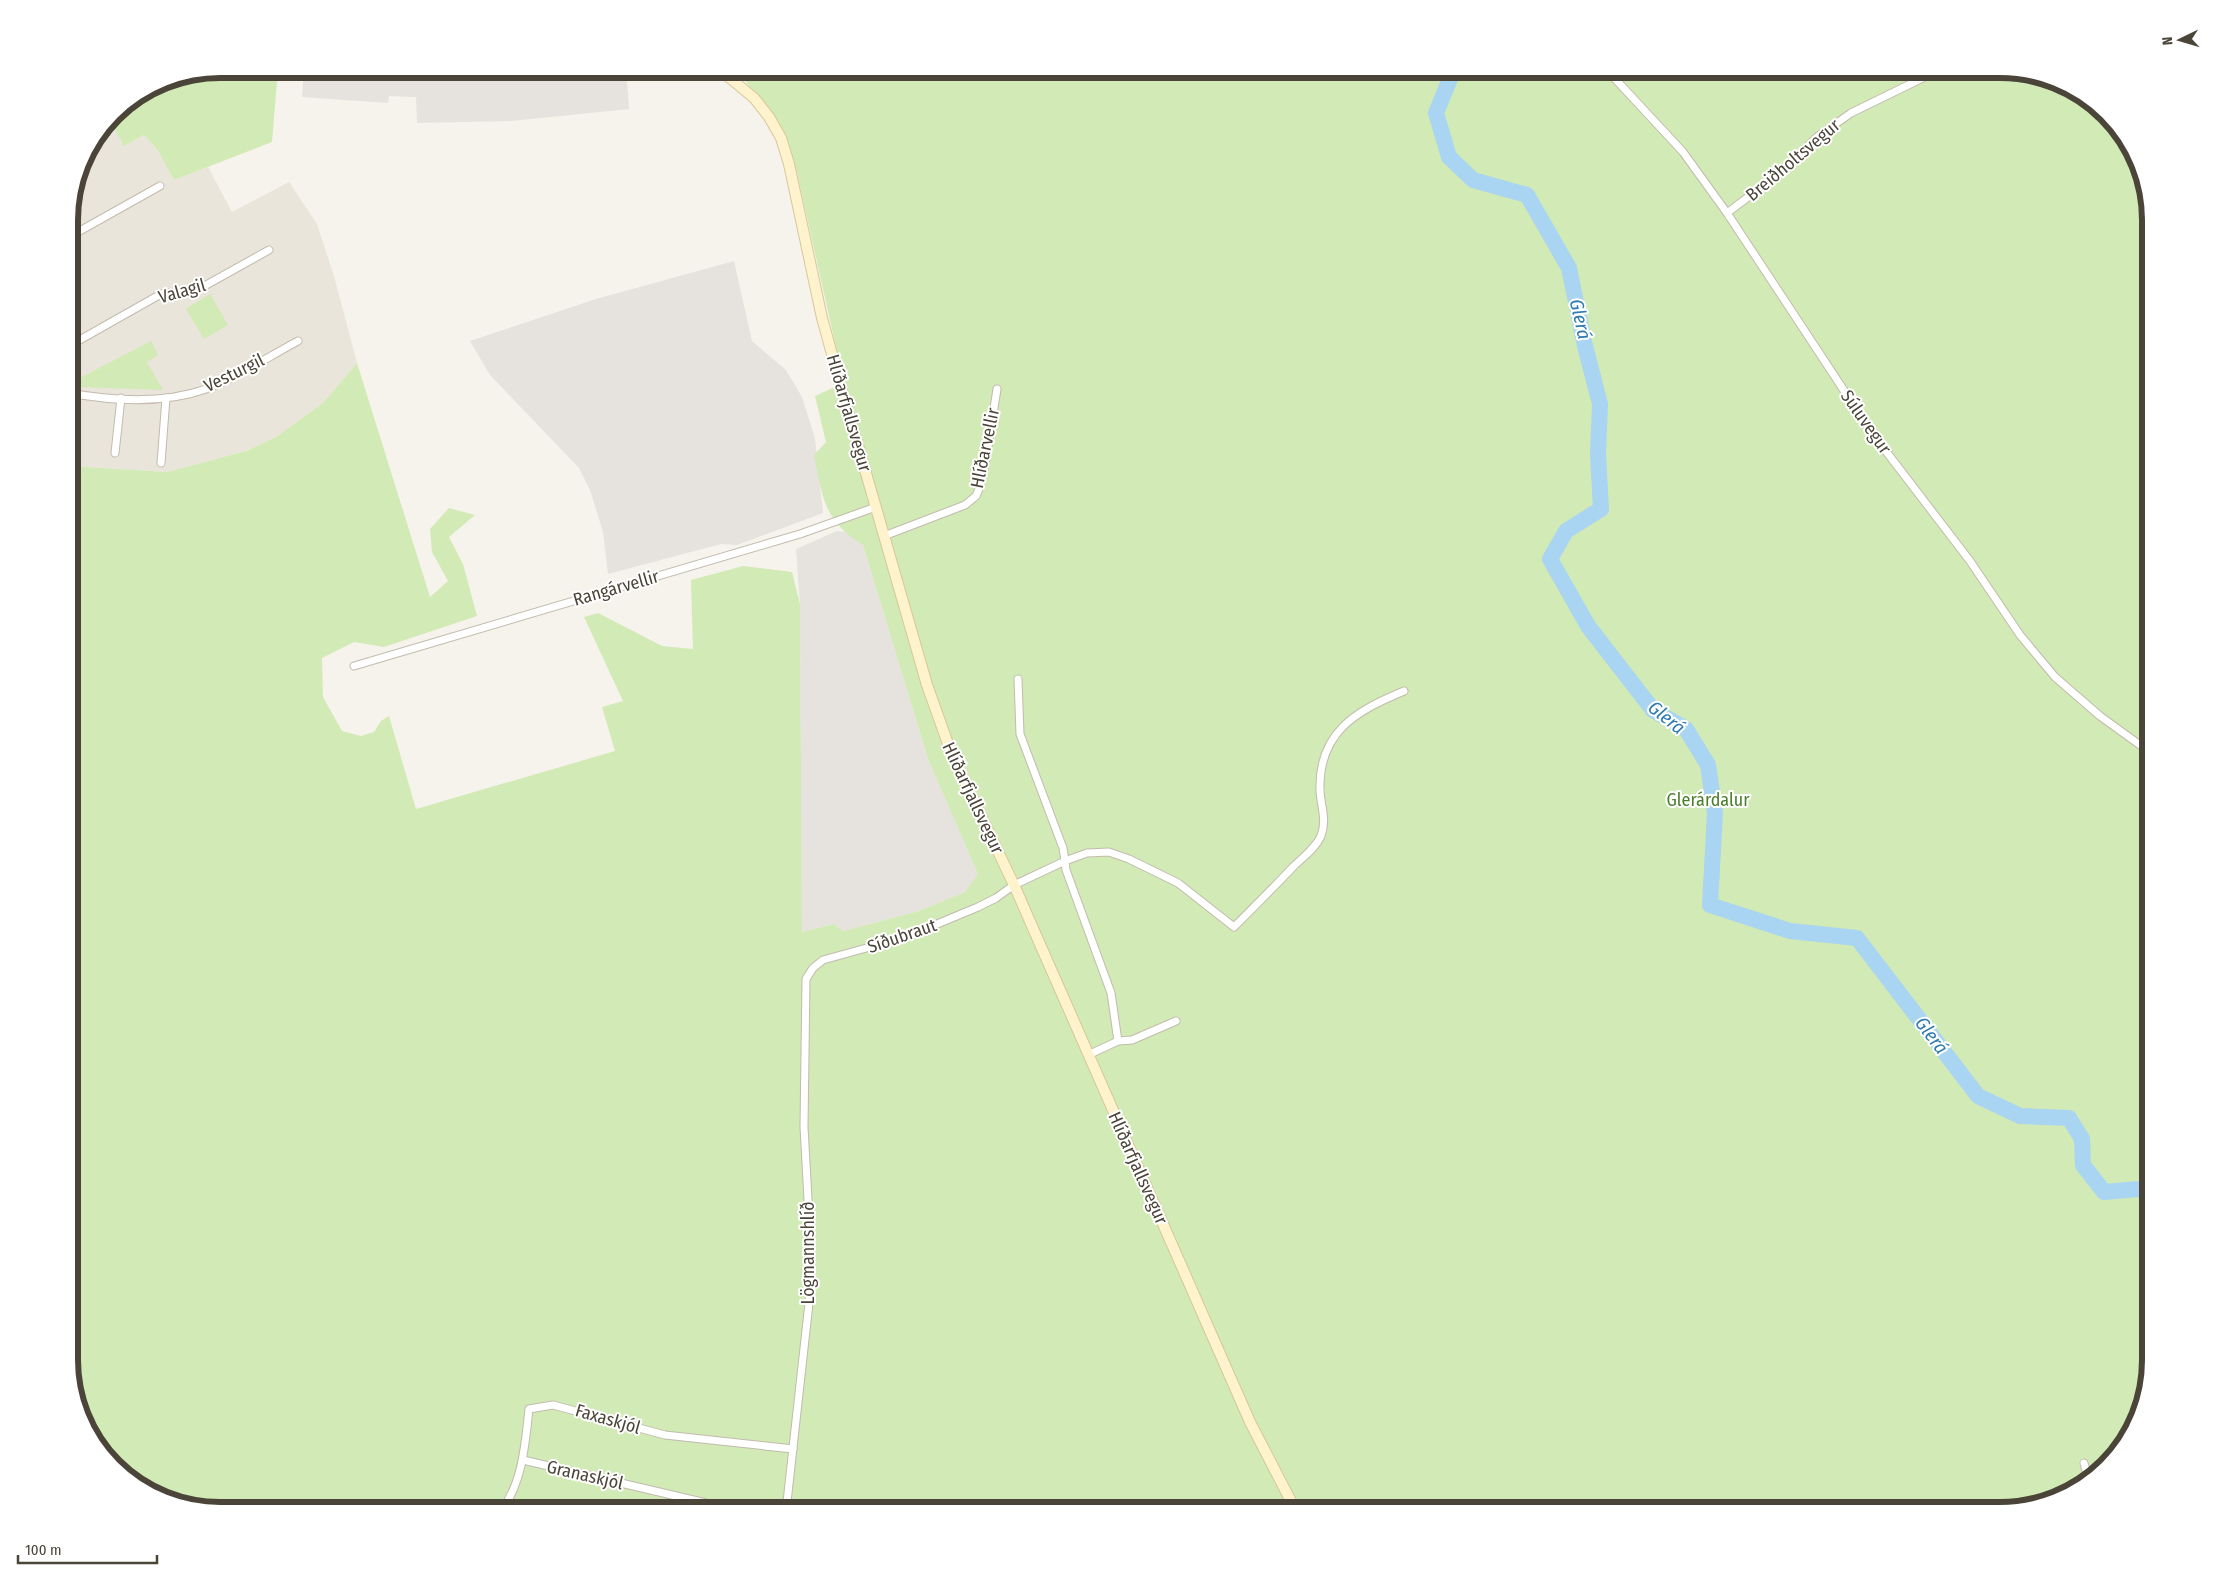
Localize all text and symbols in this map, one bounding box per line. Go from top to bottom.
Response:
north arrow [2155,15,2205,65]
text: N [2159,36,2176,46]
street label: Breiðholtsvegur [1741,114,1845,206]
street label: Valagil [156,274,208,308]
water label: Glerá [1565,297,1596,341]
street label: Vesturgil [200,349,268,397]
street label: Hlíðarfjallsvegur [822,352,876,475]
street label: Súluvegur [1836,386,1896,459]
street label: Hlíðarvellir [966,405,1004,490]
street label: Rangárvellir [571,565,662,611]
water label: Glerá [1644,696,1690,739]
street label: Hlíðarfjallsvegur [937,739,1009,858]
park label: Glerárdalur [1667,789,1750,811]
street label: Síðubraut [865,914,940,958]
water label: Glerá [1910,1012,1953,1058]
street label: Hlíðarfjallsvegur [1103,1108,1173,1228]
street label: Lögmannshlíð [797,1202,819,1304]
street label: Faxaskjól [573,1399,643,1439]
street label: Granaskjól [545,1456,626,1495]
scale bar [18,1532,156,1564]
text: 100 m [25,1541,62,1559]

